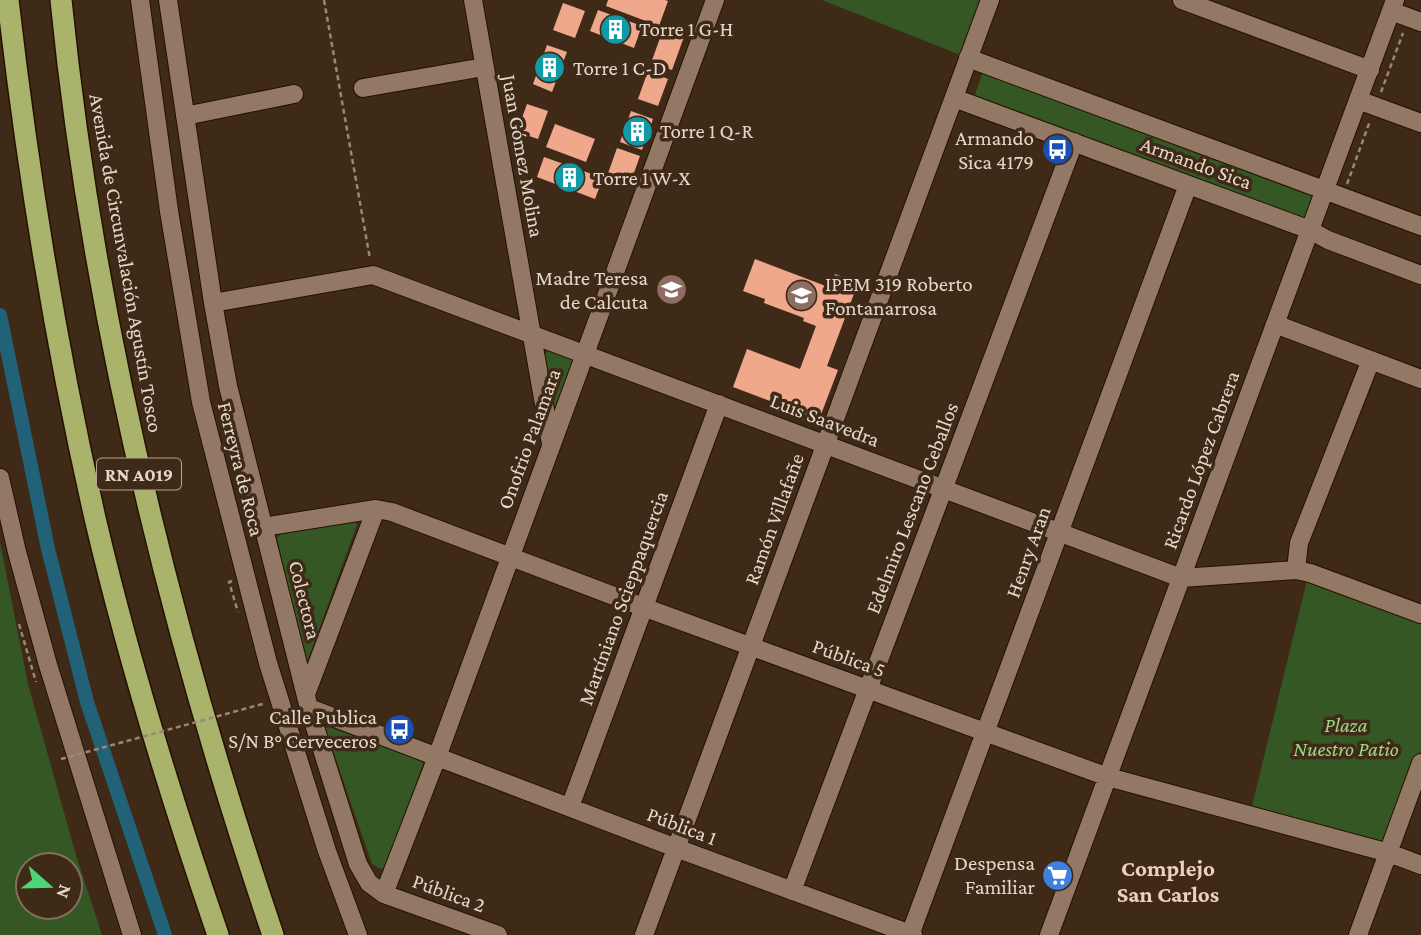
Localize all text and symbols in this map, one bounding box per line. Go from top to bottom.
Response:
building icon: Torre 1 G-H [599,12,633,46]
place label: Torre 1 G-H [639,17,733,41]
building icon: Torre 1 C-D [533,51,567,85]
place label: Torre 1 C-D [573,56,667,80]
street label: Juan Gómez Molina [497,71,549,240]
street label: Avenida de Circunvalación Agustín Tosco [84,92,168,434]
building icon: Torre 1 Q-R [620,114,654,148]
place label: Torre 1 Q-R [660,119,753,143]
place label: Armando Sica 4179 [955,126,1034,174]
street label: Armando Sica [1137,132,1255,194]
bus stop icon: Armando Sica 4179 [1040,133,1074,167]
building icon: Torre 1 W-X [553,161,587,195]
place label: Torre 1 W-X [593,166,690,190]
place label: Madre Teresa de Calcuta [536,266,648,314]
place label: IPEM 319 Roberto Fontanarrosa [825,272,973,320]
school or university icon: Madre Teresa de Calcuta [654,273,688,307]
school or university icon: IPEM 319 Roberto Fontanarrosa [785,279,819,313]
street label: Onofrio Palamara [492,365,566,513]
street label: Ricardo López Cabrera [1158,367,1244,552]
street label: Luis Saavedra [767,388,883,452]
street label: Ferreyra de Roca [213,399,269,539]
street label: Edelmiro Lescano Ceballos [861,399,963,617]
street label: Ramón Villafañe [739,450,809,588]
road number: RN A019 [97,458,181,489]
street label: Martíniano Scieppaquercia [573,487,673,708]
street label: Henry Aran [1000,503,1056,601]
street label: Colectora [284,558,326,642]
street label: Pública 5 [809,634,889,682]
place label: Calle Publica S/N B° Cerveceros [228,705,377,753]
bus stop icon: Calle Publica S/N B° Cerveceros [383,712,417,746]
park label: Plaza Nuestro Patio [1293,713,1399,761]
street label: Pública 1 [644,802,720,850]
north arrow [14,851,84,921]
place label: Despensa Familiar [954,851,1036,899]
district label: Complejo San Carlos [1117,855,1219,907]
supermarket icon: Despensa Familiar [1041,858,1075,892]
street label: Pública 2 [409,869,489,917]
text: N [52,882,77,901]

